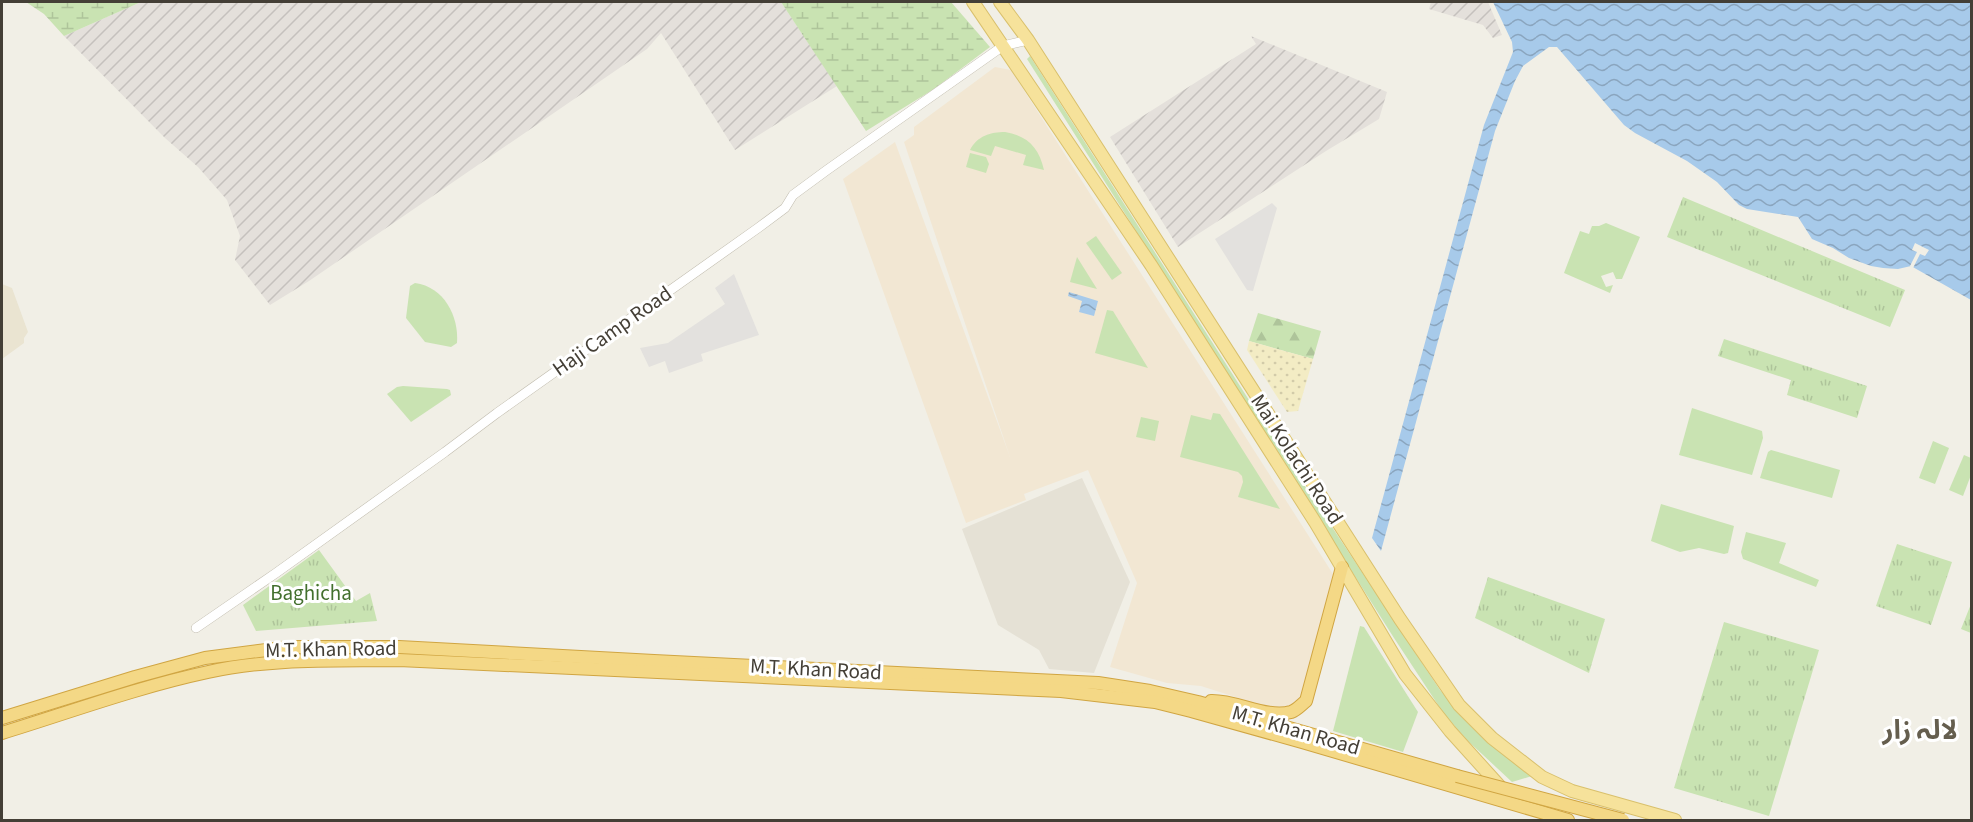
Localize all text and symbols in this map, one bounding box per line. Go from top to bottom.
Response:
street label: Haji Camp Road [546,279,678,383]
street label: Mai Kolachi Road [1244,388,1350,530]
park label: Baghicha [270,578,352,608]
street label: M.T. Khan Road [265,633,397,665]
street label: M.T. Khan Road [749,651,883,687]
street label: M.T. Khan Road [1229,697,1363,763]
district label: لالہ زار [1881,711,1958,750]

